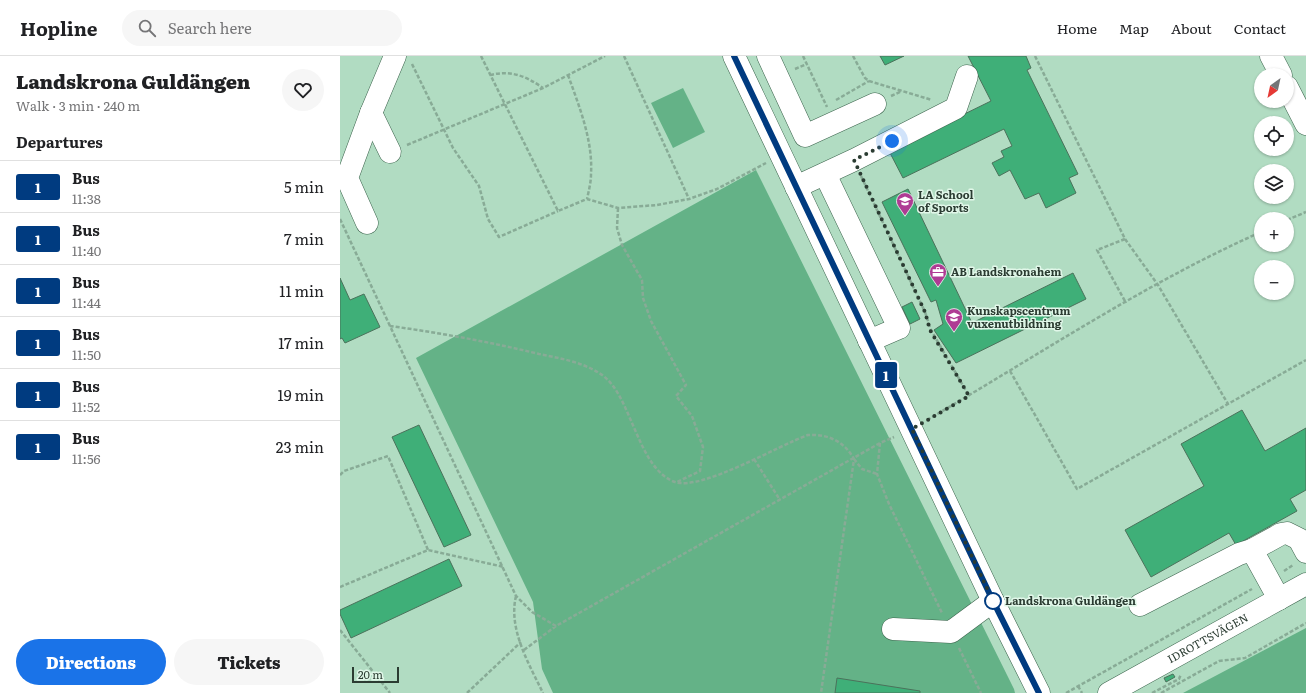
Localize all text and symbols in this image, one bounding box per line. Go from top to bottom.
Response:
search box [122,10,402,46]
text: Hopline [20,14,98,42]
text: Search here [168,16,252,39]
icon: search [136,17,158,39]
text: Home [1057,18,1097,38]
text: Map [1119,18,1149,38]
text: About [1171,18,1212,38]
text: Contact [1234,18,1286,38]
text: Landskrona Guldängen [16,67,250,95]
north arrow [1254,68,1294,108]
map controls [1254,68,1294,300]
button: heart [282,69,324,111]
text: Walk · 3 min · 240 m [16,96,140,115]
button: locate [1254,116,1294,156]
text: Departures [16,130,103,153]
your location [882,131,902,151]
button: layers [1254,164,1294,204]
text: Bus [72,166,100,189]
text: 5 min [284,175,324,198]
text: 1 [35,177,41,197]
place label: LA School of Sports [918,186,974,215]
text: 11:38 [72,189,101,208]
school or university icon: LA School of Sports [895,191,915,216]
button: + [1254,212,1294,252]
text: Bus [72,218,100,241]
text: 7 min [284,227,324,250]
text: 1 [35,229,41,249]
text: 11:40 [72,241,101,260]
button: − [1254,260,1294,300]
office icon: AB Landskronahem [928,262,948,287]
place label: AB Landskronahem [951,263,1061,279]
text: Bus [72,270,100,293]
text: 11 min [279,279,324,302]
text: 1 [35,281,41,301]
text: 11:44 [72,293,101,312]
place label: Kunskapscentrum vuxenutbildning [967,302,1071,331]
school or university icon: Kunskapscentrum vuxenutbildning [944,307,964,332]
text: Bus [72,322,100,345]
text: 17 min [278,331,324,354]
text: 1 [35,333,41,353]
text: 11:50 [72,345,101,364]
line badge: 1 [873,362,899,388]
text: 1 [883,365,889,385]
text: Bus [72,374,100,397]
text: 19 min [278,383,324,406]
text: 1 [35,385,41,405]
text: 11:52 [72,397,100,416]
text: Bus [72,426,100,449]
text: 23 min [276,435,324,458]
text: 1 [35,437,41,457]
text: 11:56 [72,449,101,468]
marker: Landskrona Guldängen [984,592,1002,610]
place label: Landskrona Guldängen [1005,592,1136,608]
street label: IDROTTSVÄGEN [1164,609,1251,666]
button: Directions [16,639,166,685]
button: Tickets [174,639,324,685]
scale bar [352,665,399,684]
text: 20 m [358,666,383,682]

